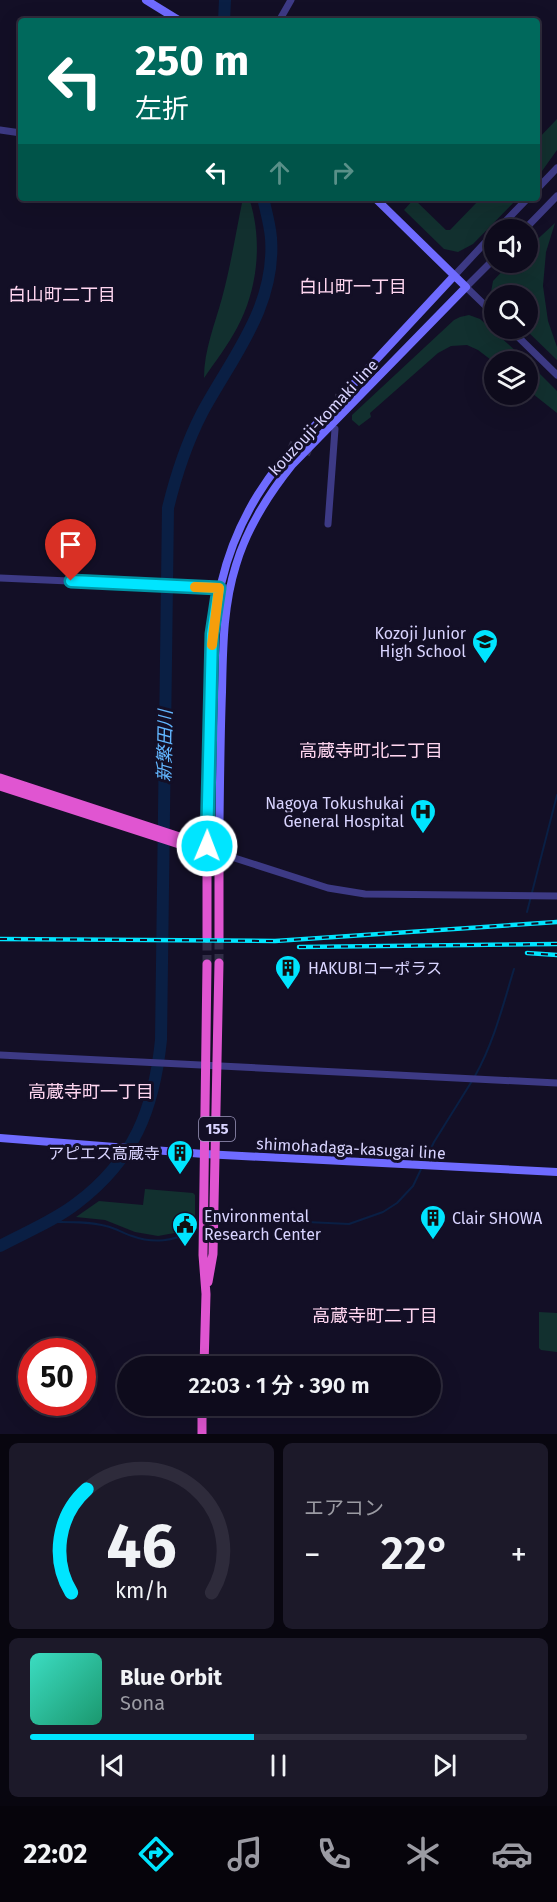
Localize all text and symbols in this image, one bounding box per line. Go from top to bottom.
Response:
text: 250 m [135,36,249,86]
icon: left [36,42,114,120]
text: 左折 [135,93,189,125]
icon: left [200,156,233,189]
icon: ahead [263,156,296,189]
icon: right [326,156,359,189]
map controls [484,219,538,405]
button: sound [484,219,538,273]
district label: 白山町一丁目 [299,276,407,298]
district label: 白山町二丁目 [8,284,116,306]
button: search [484,285,538,339]
button: layers [484,351,538,405]
street label: kouzouji-komaki line [265,355,382,479]
pin [45,519,96,581]
icon: arrive [54,528,87,561]
place label: Kozoji Junior High School [375,624,467,661]
school or university icon: Kozoji Junior High School [470,627,500,665]
water label: 新繁田川 [153,708,177,782]
district label: 高蔵寺町北二丁目 [299,740,443,762]
place label: Nagoya Tokushukai General Hospital [265,794,404,831]
hospital icon: Nagoya Tokushukai General Hospital [408,797,438,835]
position arrow [175,814,239,878]
building icon: HAKUBIコーポラス [273,953,303,991]
place label: HAKUBIコーポラス [308,959,442,978]
district label: 高蔵寺町一丁目 [28,1081,154,1103]
road number: 155 [199,1117,235,1141]
street label: shimohadaga-kasugai line [256,1134,446,1163]
building icon: アピエス高蔵寺 [165,1138,195,1176]
place label: アピエス高蔵寺 [48,1144,160,1163]
building icon: Clair SHOWA [418,1203,448,1241]
place label: Environmental Research Center [204,1207,322,1244]
place label: Clair SHOWA [452,1209,543,1228]
public building icon: Environmental Research Center [170,1210,200,1248]
district label: 高蔵寺町二丁目 [312,1305,438,1327]
speed limit sign: 50 [18,1338,96,1416]
text: 22:03 · 1 分 · 390 m [188,1372,370,1399]
text: エアコン [304,1496,384,1520]
text: 46 [106,1509,177,1584]
text: 22° [381,1527,450,1581]
text: − [304,1535,321,1575]
text: + [511,1535,527,1575]
text: km/h [115,1578,168,1604]
text: Blue Orbit [120,1664,222,1691]
text: Sona [120,1691,165,1715]
icon: previous [96,1749,129,1782]
icon: pause [262,1749,295,1782]
icon: next [428,1749,461,1782]
icon: directions [135,1833,177,1875]
icon: music [224,1833,266,1875]
icon: phone [313,1833,355,1875]
icon: climate [402,1833,444,1875]
icon: car [491,1833,533,1875]
text: 22:02 [24,1838,87,1870]

